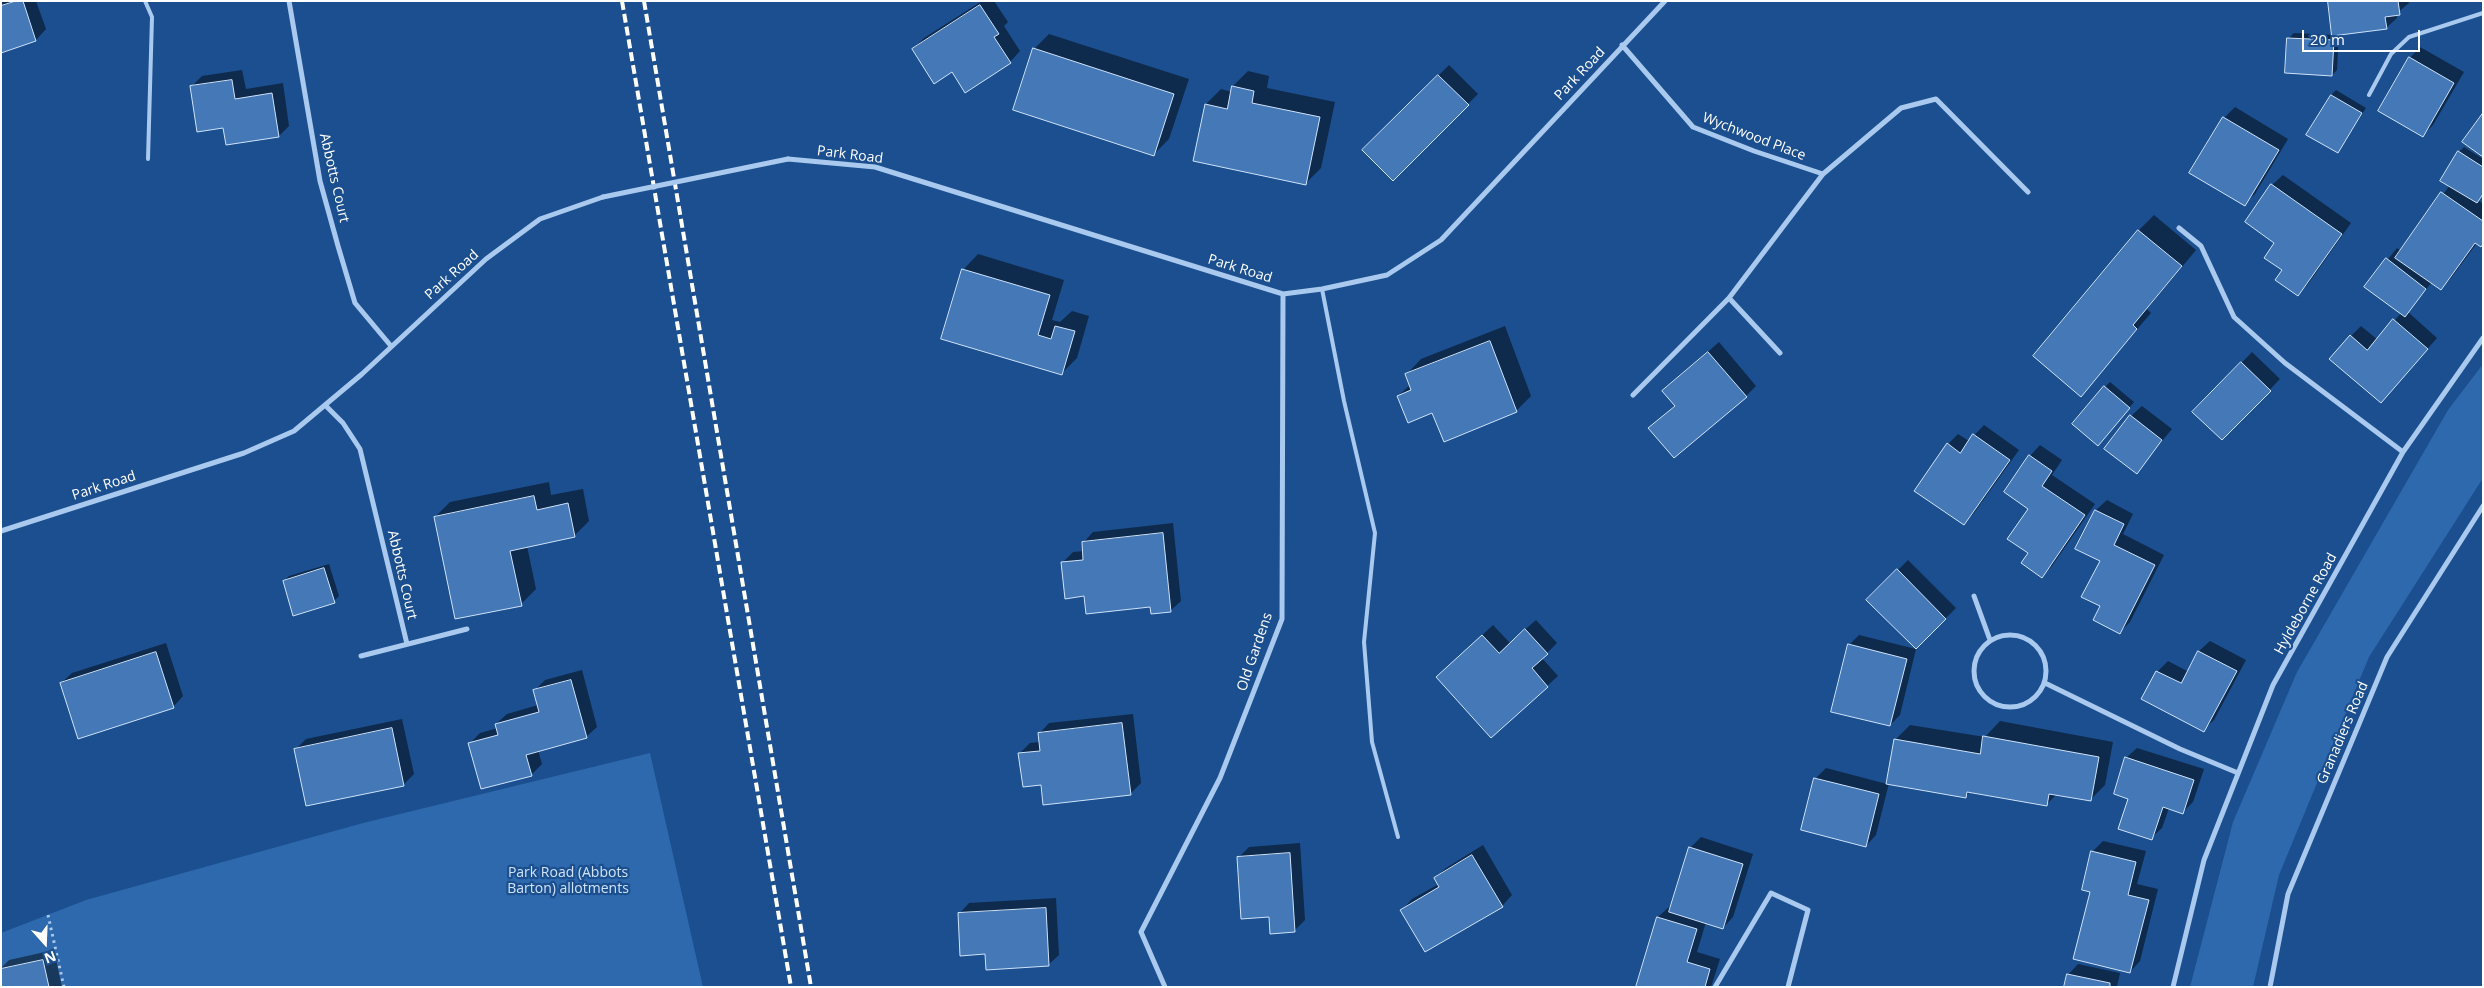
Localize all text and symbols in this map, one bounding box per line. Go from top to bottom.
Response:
scale bar [2304,20,2422,52]
text: 20 m [2310,29,2345,49]
street label: Park Road [1551,44,1609,104]
street label: Wychwood Place [1700,110,1808,164]
street label: Abbotts Court [316,132,352,224]
street label: Park Road [816,143,884,167]
street label: Park Road [422,247,482,303]
street label: Park Road [1206,251,1274,287]
street label: Park Road [70,468,138,504]
street label: Abbotts Court [384,529,420,621]
street label: Hyldeborne Road [2271,550,2341,658]
street label: Old Gardens [1234,611,1276,693]
street label: Granadiers Road [2314,679,2372,787]
park label: Park Road (Abbots Barton) allotments [507,865,629,898]
north arrow [20,918,70,968]
text: N [42,947,59,968]

